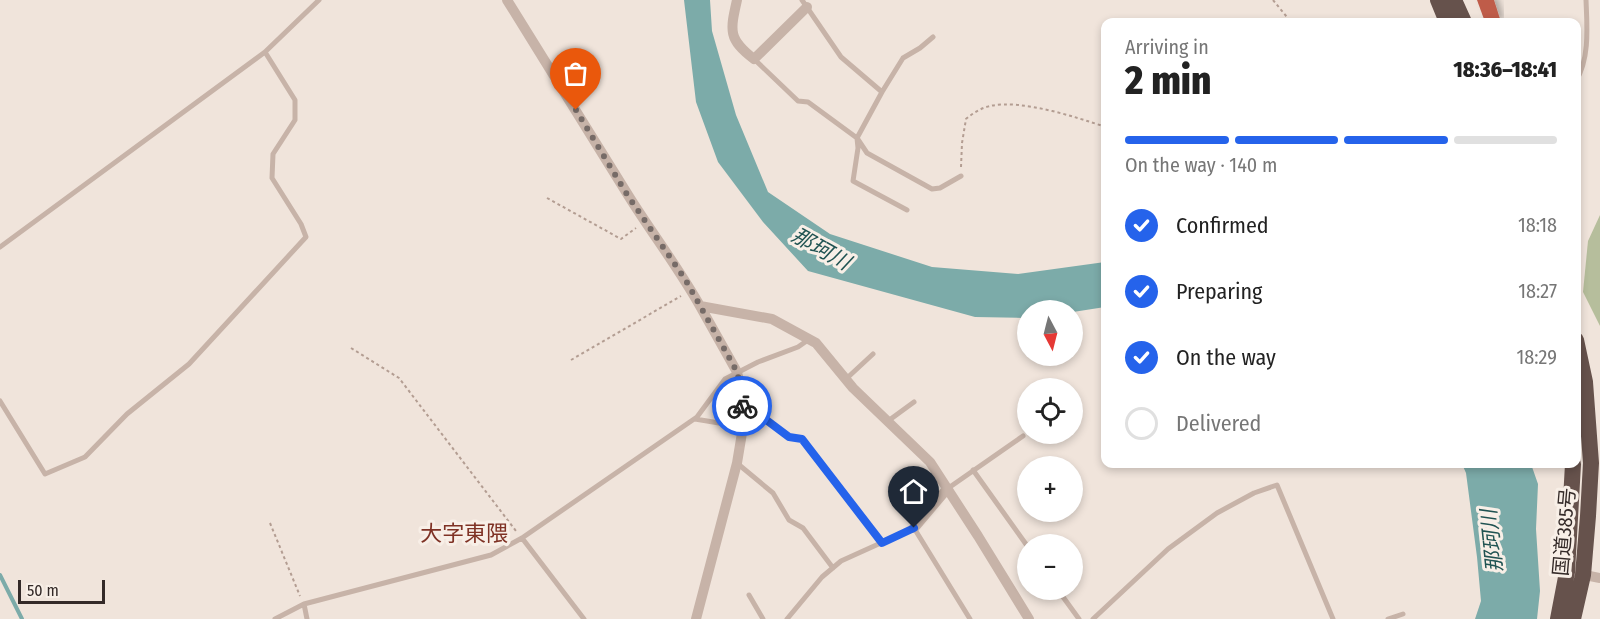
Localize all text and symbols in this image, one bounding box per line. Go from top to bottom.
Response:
text: Arriving in [1125,35,1209,59]
pin [550,48,601,110]
text: 18:36–18:41 [1453,56,1557,83]
icon: bag [559,57,592,90]
text: 2 min [1125,58,1211,104]
text: On the way · 140 m [1125,153,1277,177]
icon: check [1125,209,1158,242]
text: Confirmed [1176,212,1269,239]
text: 18:18 [1518,213,1557,237]
water label: 那珂川 [787,222,857,277]
icon: check [1125,275,1158,308]
text: Preparing [1176,278,1262,305]
text: 18:27 [1518,279,1557,303]
north arrow [1017,300,1083,366]
map controls [1017,300,1083,600]
icon: check [1125,341,1158,374]
text: On the way [1176,344,1276,371]
text: 18:29 [1517,345,1557,369]
courier [712,376,772,436]
button: locate [1017,378,1083,444]
icon: bike [726,390,759,423]
text: Delivered [1176,410,1261,437]
button: + [1017,456,1083,522]
pin [888,466,939,528]
icon: home [897,475,930,508]
street label: 国道385号 [1548,487,1580,577]
water label: 那珂川 [1476,506,1508,574]
district label: 大字東隈 [420,520,508,547]
button: − [1017,534,1083,600]
scale bar [18,577,105,604]
text: 50 m [27,581,59,600]

